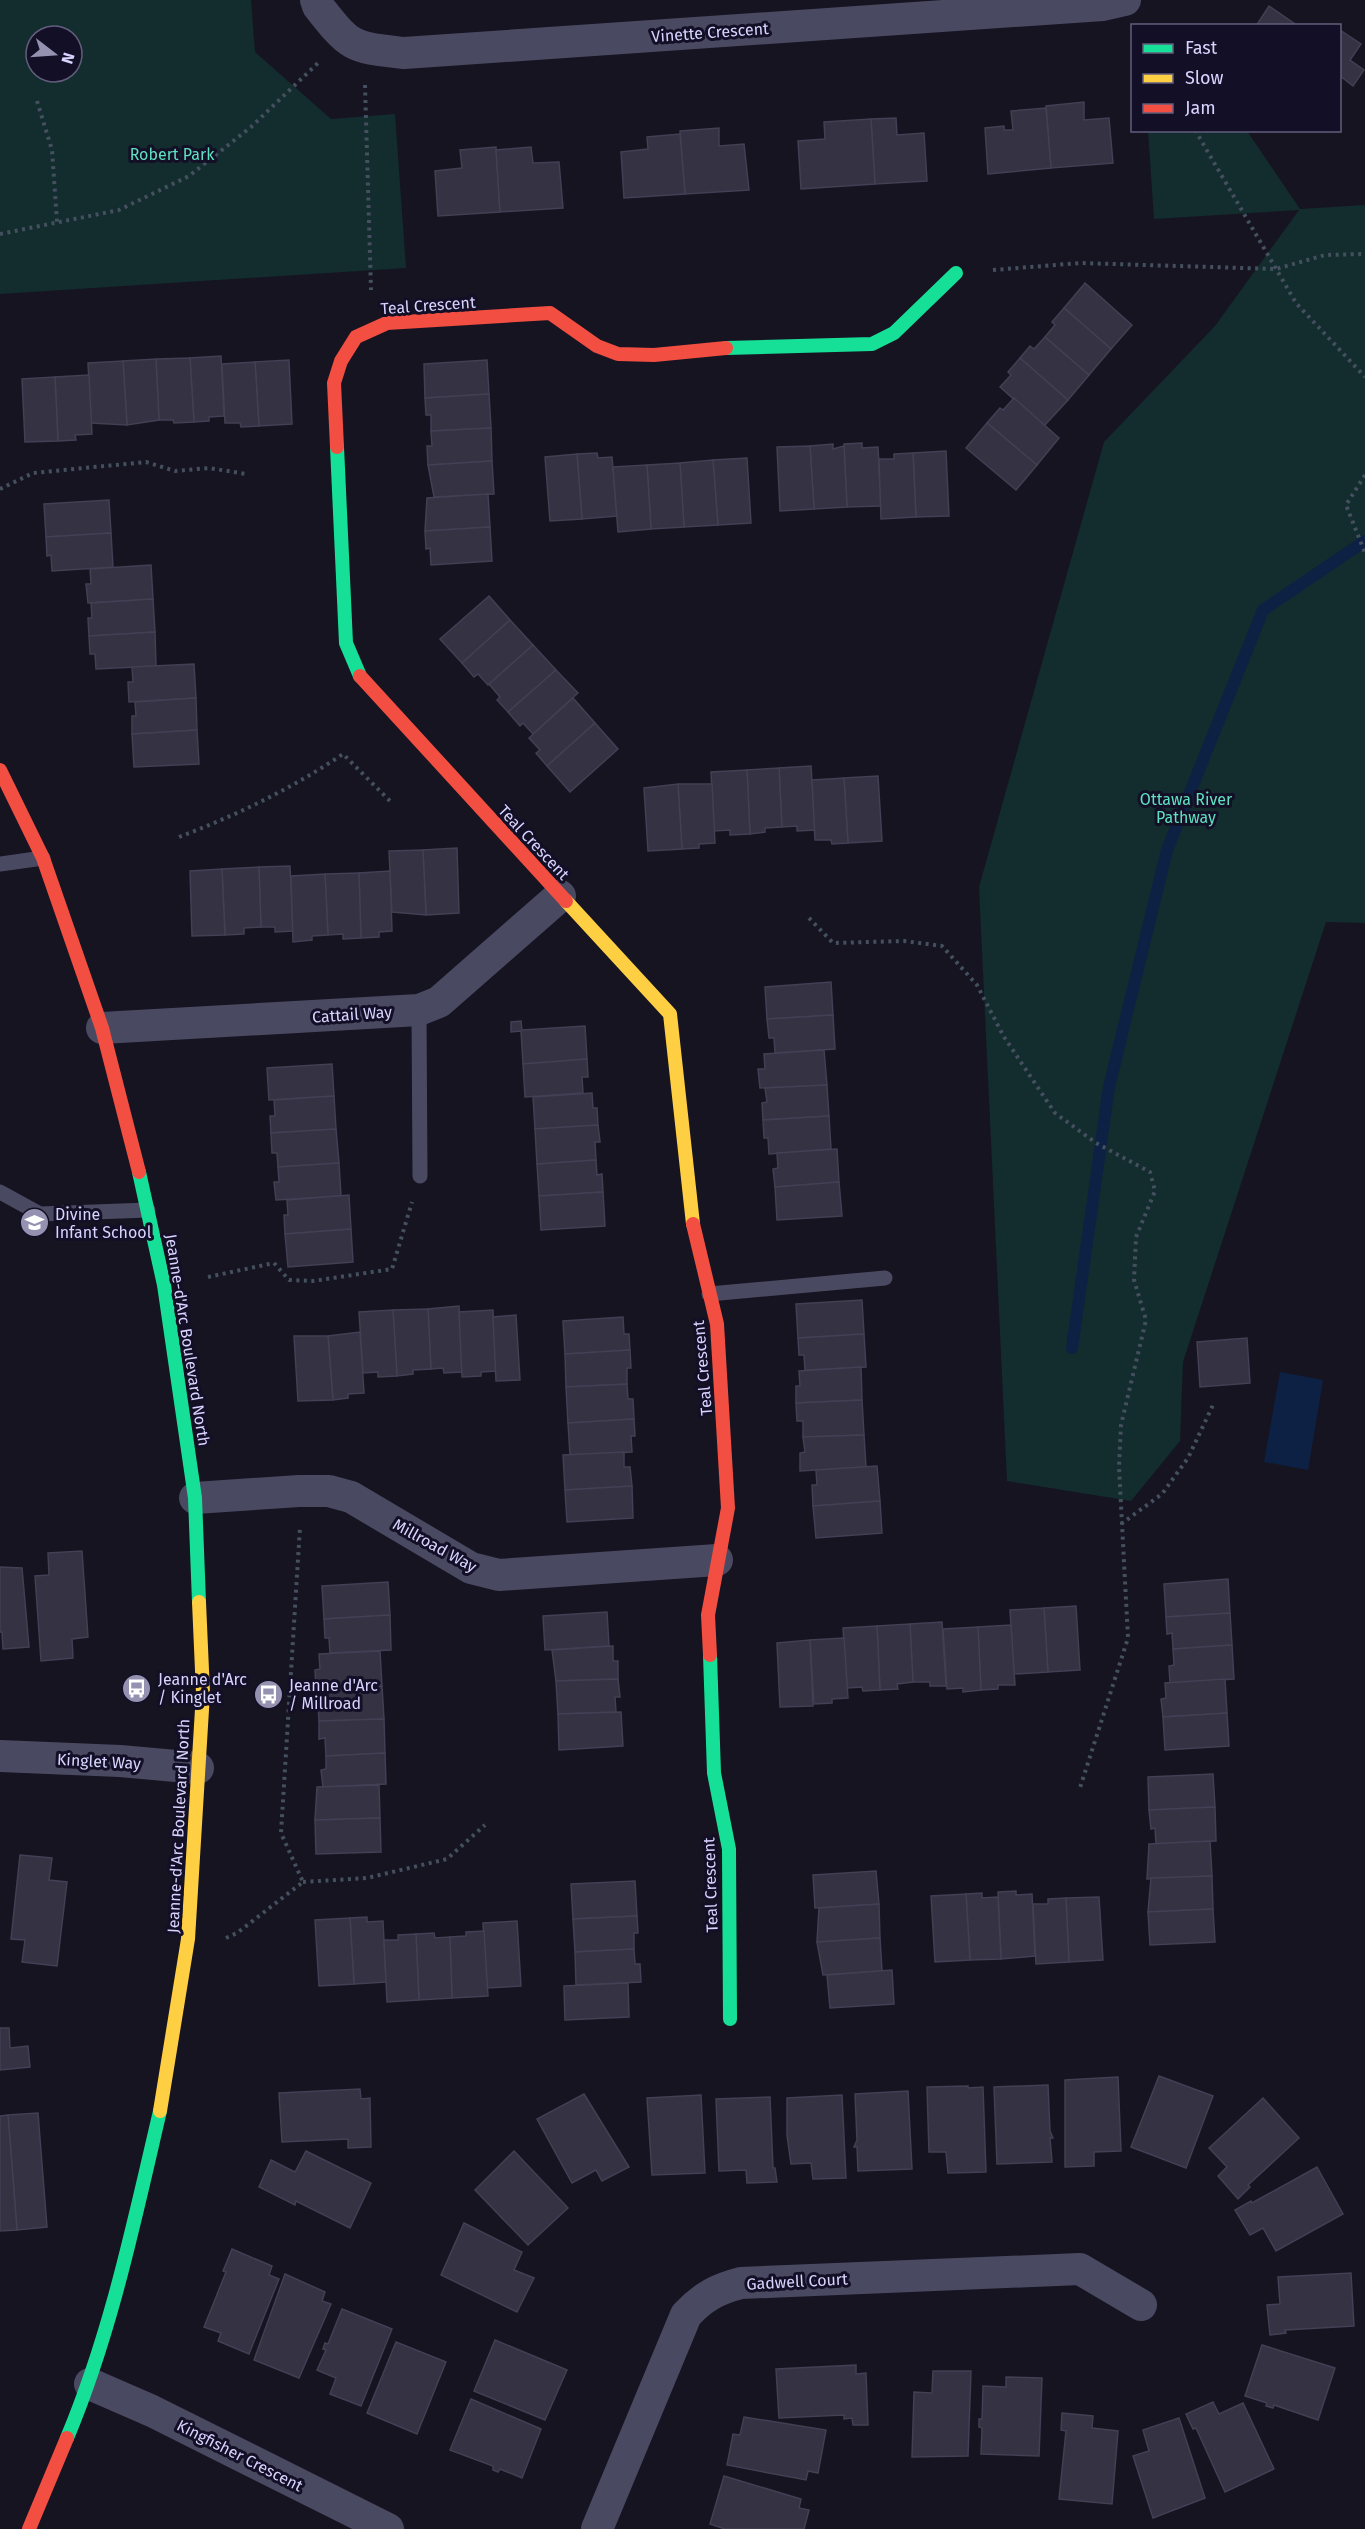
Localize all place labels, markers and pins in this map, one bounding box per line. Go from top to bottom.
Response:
place label: Divine Infant School [55,1205,152,1242]
school or university icon: Divine Infant School [18,1207,50,1239]
place label: Jeanne d'Arc / Kinglet [158,1670,247,1707]
bus stop icon: Jeanne d'Arc / Kinglet [121,1672,153,1704]
place label: Jeanne d'Arc / Millroad [289,1676,378,1713]
bus stop icon: Jeanne d'Arc / Millroad [252,1678,284,1710]

